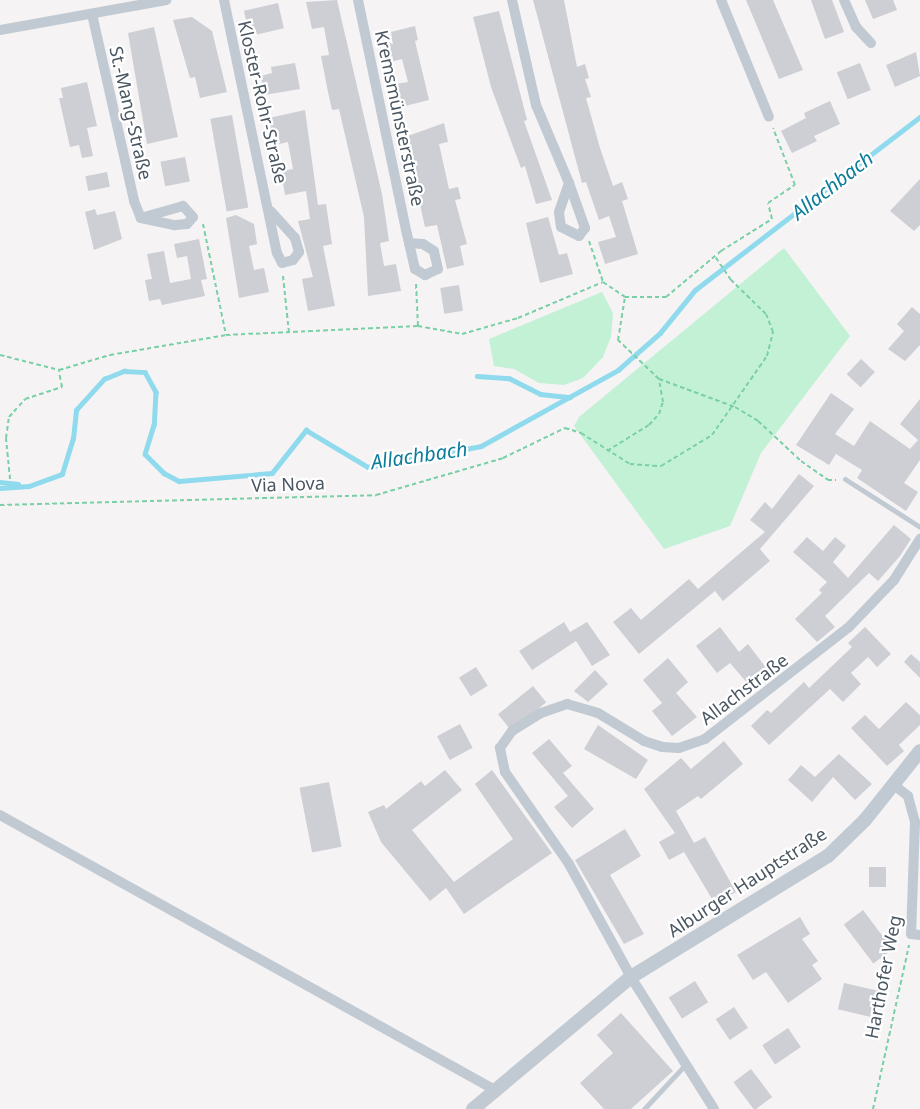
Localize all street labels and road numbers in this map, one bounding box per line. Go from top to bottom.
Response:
street label: Kloster-Rohr-Straße [234,18,292,186]
street label: Kremsmünsterstraße [371,28,429,208]
street label: St.-Mang-Straße [105,44,157,182]
street label: Via Nova [251,472,325,496]
street label: Allachstraße [696,649,792,729]
street label: Alburger Hauptstraße [664,823,830,941]
street label: Harthofer Weg [860,913,906,1041]

